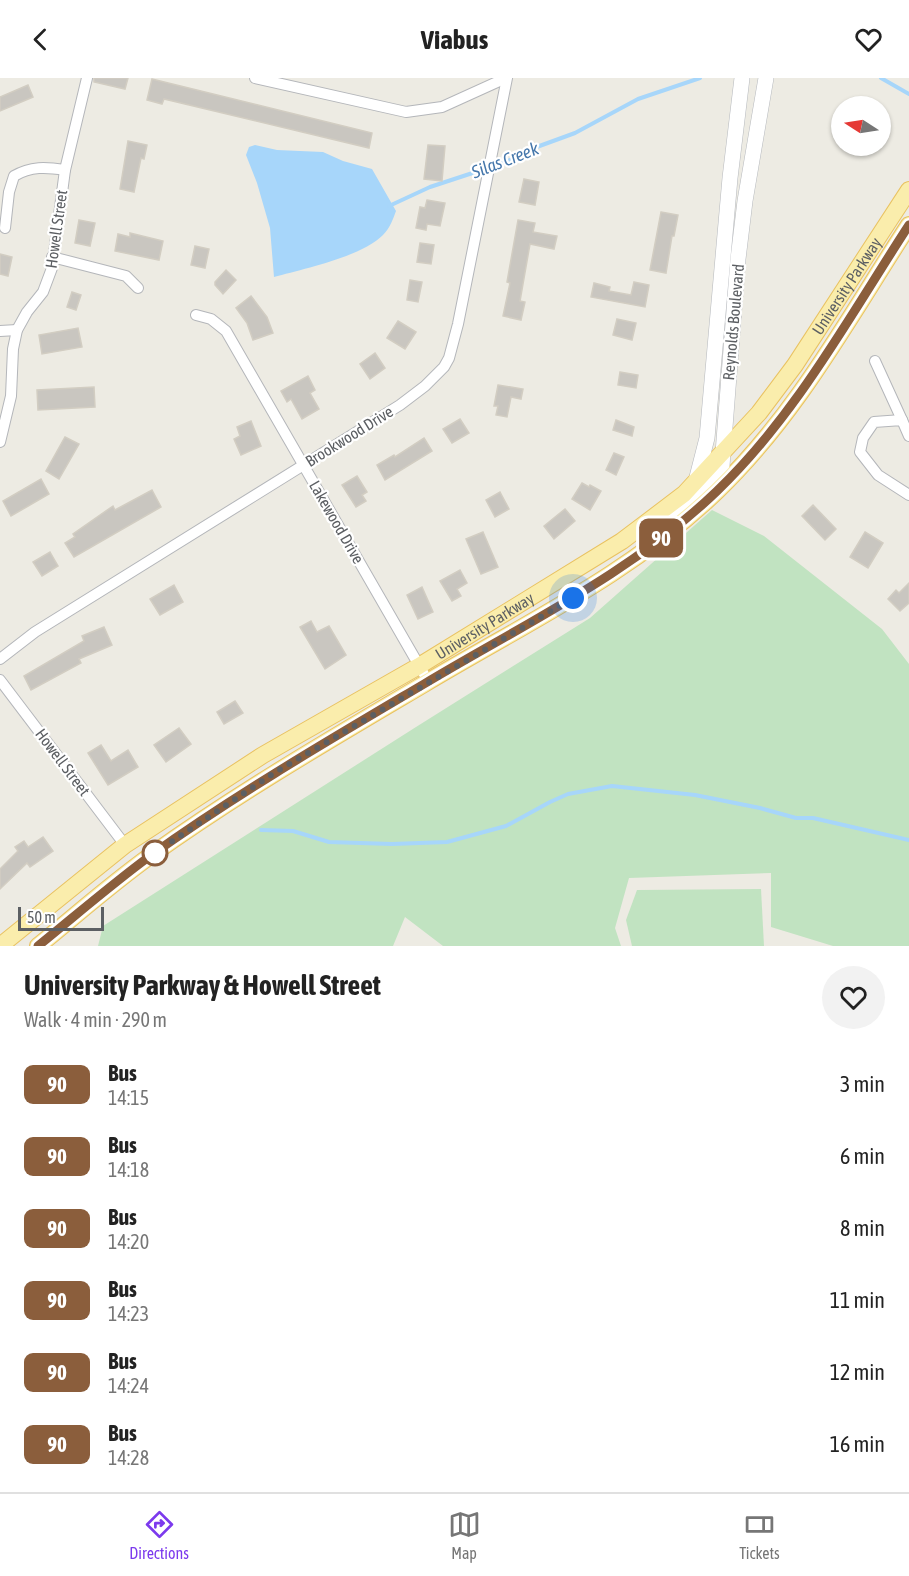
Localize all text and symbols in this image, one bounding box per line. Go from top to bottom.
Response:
icon: back [24,23,57,56]
icon: heart [852,23,885,56]
text: Viabus [421,24,488,55]
north arrow [831,96,891,156]
map controls [831,96,891,156]
water label: Silas Creek [468,137,543,183]
street label: Howell Street [42,188,70,269]
street label: University Parkway [808,234,886,338]
street label: Reynolds Boulevard [719,263,748,381]
street label: Brookwood Drive [302,402,396,470]
street label: Lakewood Drive [306,477,368,567]
line badge: 90 [634,518,688,558]
text: 90 [651,526,671,550]
your location [558,583,588,613]
street label: University Parkway [432,588,538,663]
street label: Howell Street [32,725,94,799]
unlabelled marker [142,840,168,866]
scale bar [18,904,104,932]
text: 50 m [27,908,56,926]
button: heart [822,966,885,1029]
text: University Parkway & Howell Street [24,969,381,1001]
text: Walk · 4 min · 290 m [24,1008,167,1031]
text: Bus [108,1060,137,1086]
text: 3 min [840,1071,885,1097]
text: 90 [47,1072,67,1096]
text: 14:15 [108,1086,149,1109]
text: Bus [108,1132,137,1158]
text: 6 min [840,1143,885,1169]
text: 90 [47,1144,67,1168]
text: 14:18 [108,1158,149,1181]
text: Bus [108,1204,137,1230]
text: 8 min [840,1215,885,1241]
text: 90 [47,1216,67,1240]
text: 14:20 [108,1230,149,1253]
text: Bus [108,1276,137,1302]
text: 11 min [830,1287,885,1313]
text: 90 [47,1288,67,1312]
text: 14:23 [108,1302,149,1325]
text: Bus [108,1348,137,1374]
text: 12 min [830,1359,885,1385]
text: 90 [47,1360,67,1384]
text: 14:24 [108,1374,149,1397]
text: Bus [108,1420,137,1446]
text: 16 min [830,1431,885,1457]
text: 90 [47,1432,67,1456]
text: 14:28 [108,1446,149,1469]
tab: Directions [129,1508,189,1562]
tab: Map [448,1508,481,1562]
tab: Tickets [739,1508,780,1562]

